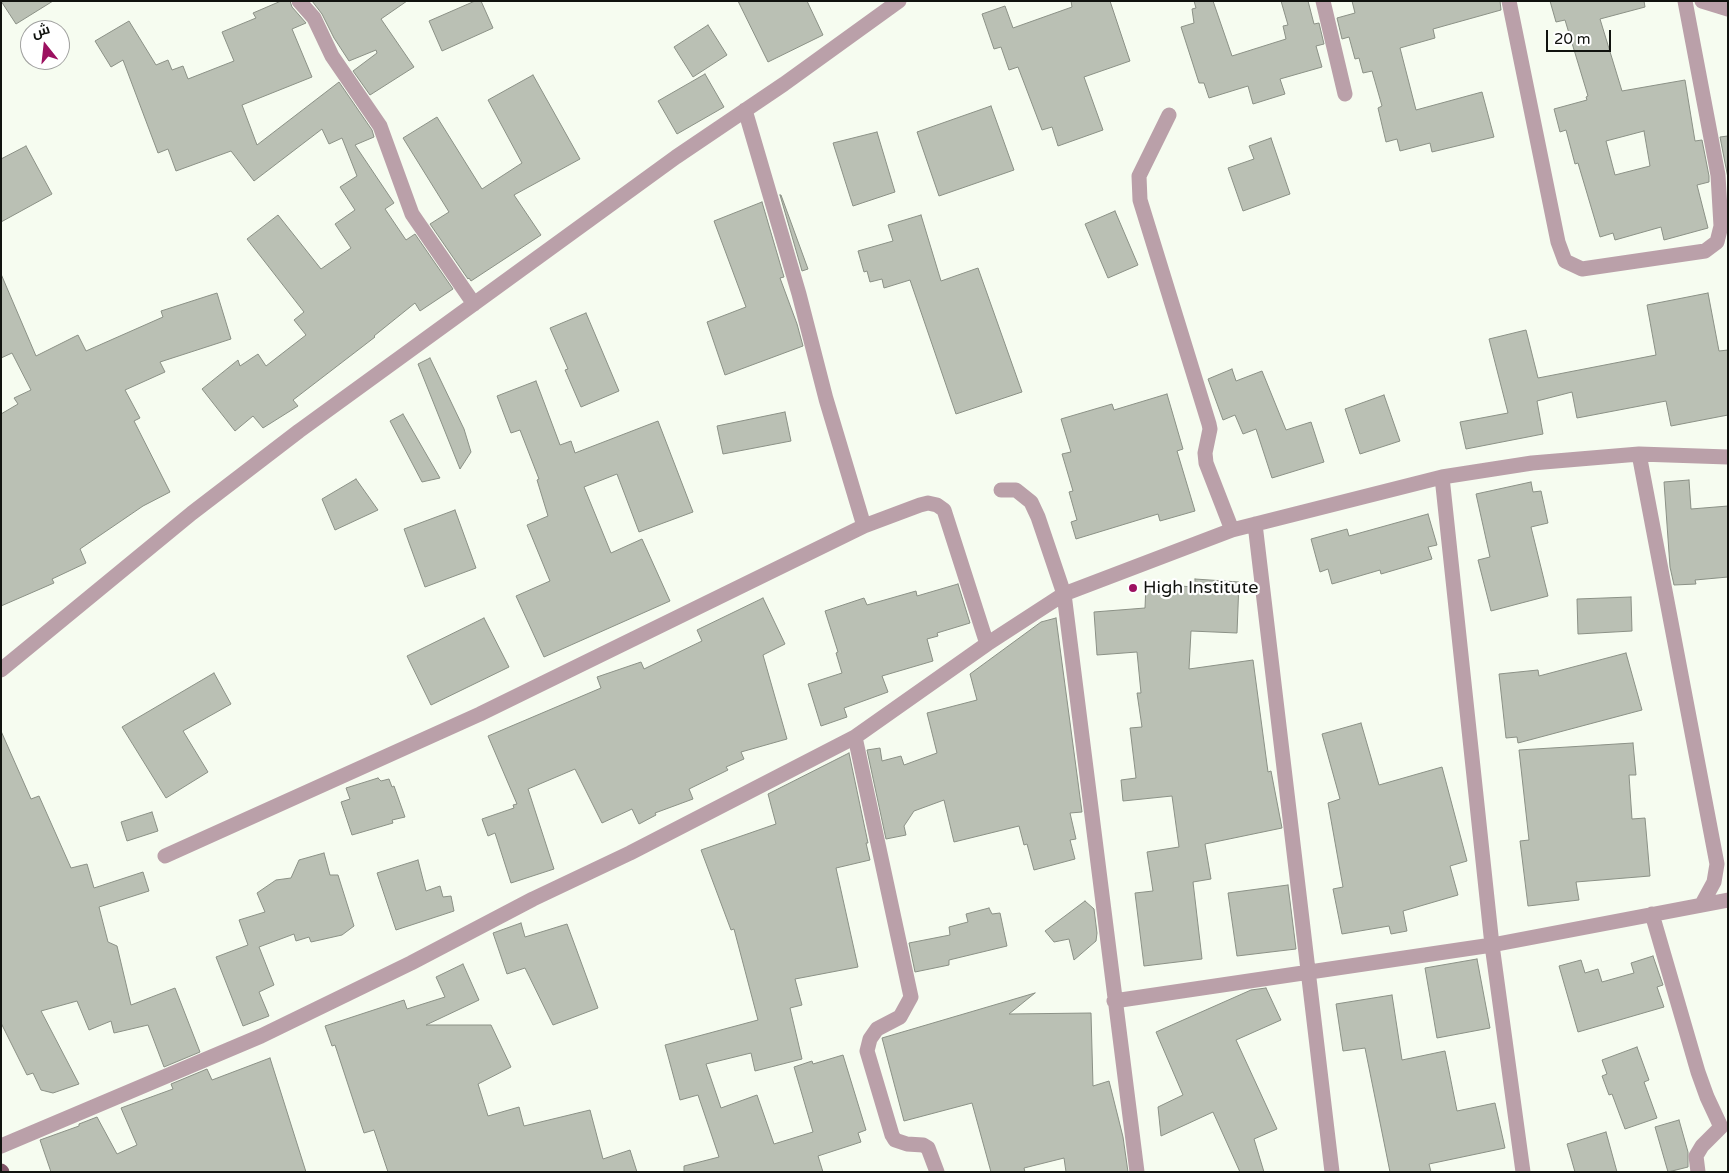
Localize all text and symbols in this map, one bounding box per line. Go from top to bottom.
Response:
north arrow [20,20,70,70]
text: ش [30,20,52,42]
scale bar [1549,20,1614,52]
text: 20 m [1554,30,1591,48]
place label: High Institute [1143,577,1259,599]
marker: High Institute [1127,582,1139,594]

